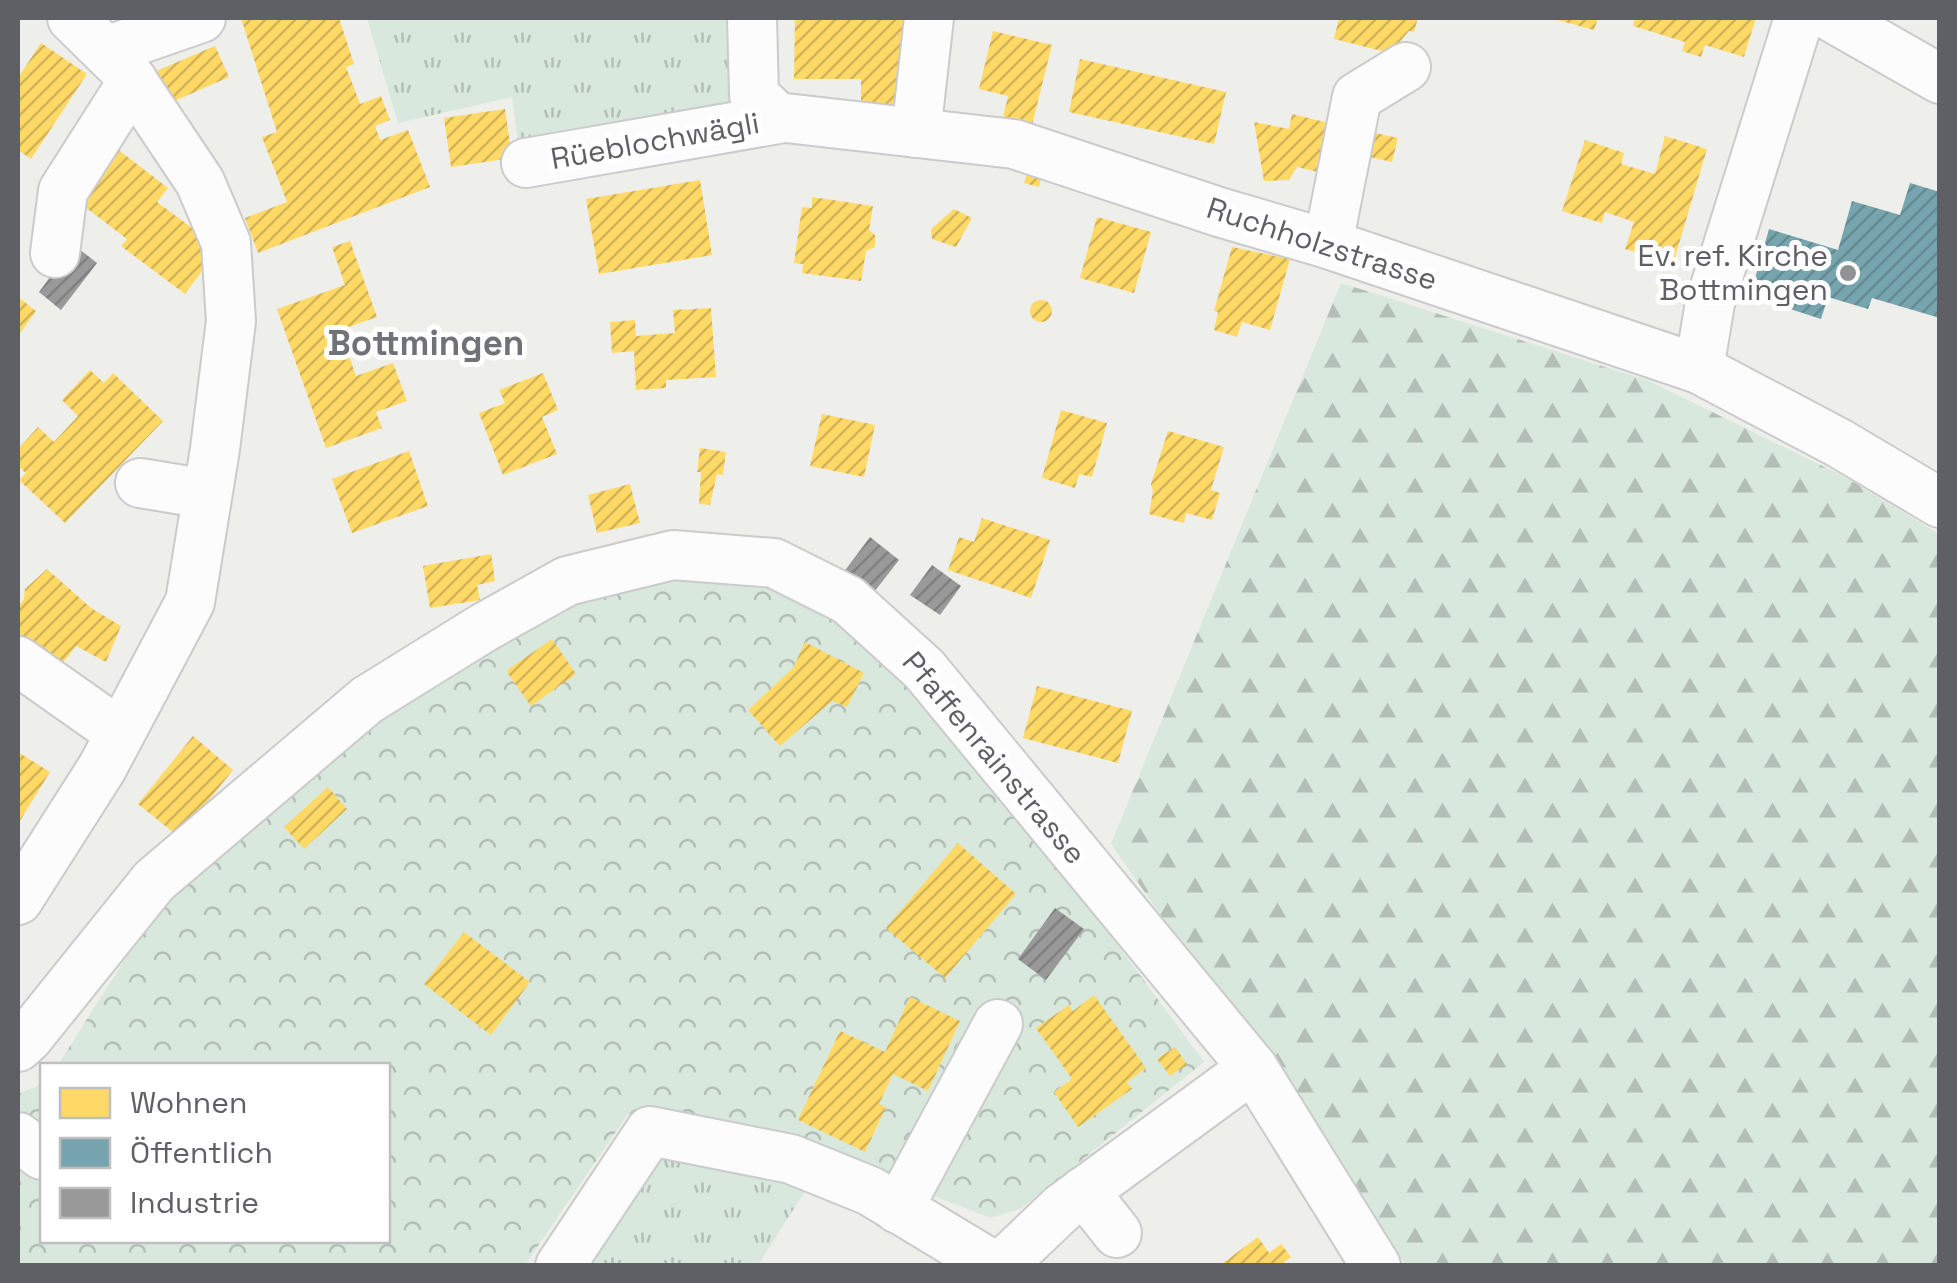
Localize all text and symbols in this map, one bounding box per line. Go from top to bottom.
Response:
street label: Rüeblochwägli [548,103,762,178]
street label: Ruchholzstrasse [1202,188,1442,299]
place label: Ev. ref. Kirche Bottmingen [1638,236,1828,309]
marker: Ev. ref. Kirche Bottmingen [1837,262,1859,284]
district label: Bottmingen [328,321,524,365]
street label: Pfaffenrainstrasse [894,643,1095,872]
legend [40,1063,390,1243]
text: Wohnen [130,1083,247,1122]
text: Öffentlich [130,1133,273,1172]
text: Industrie [130,1183,259,1222]

